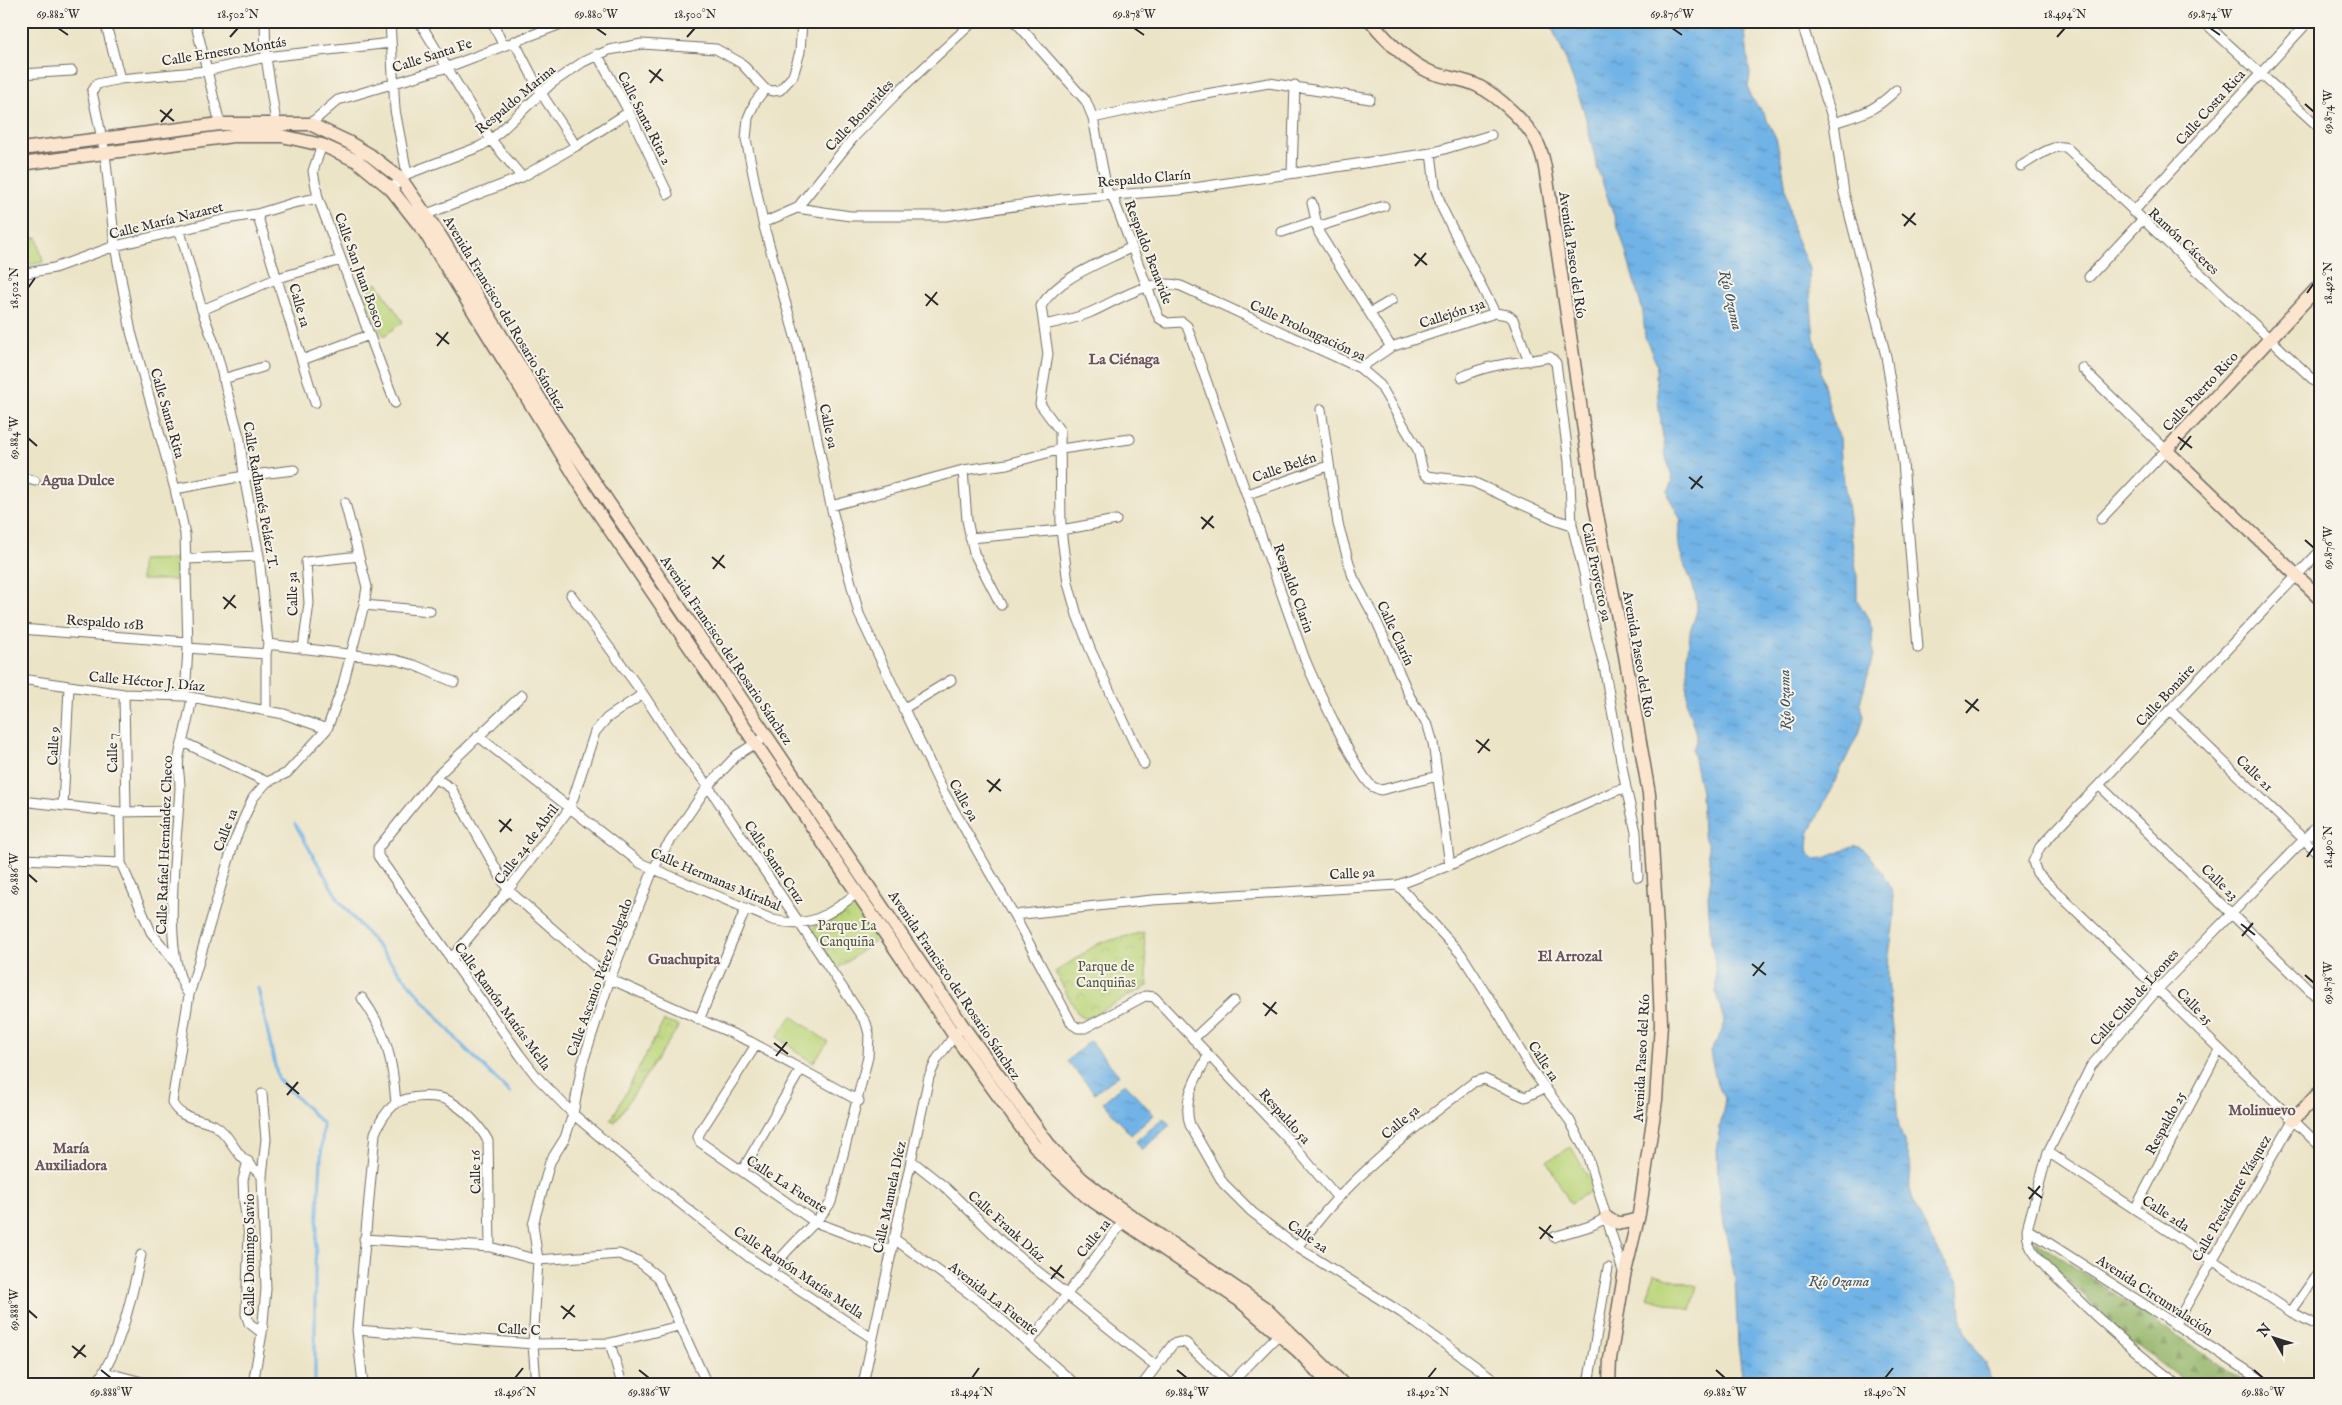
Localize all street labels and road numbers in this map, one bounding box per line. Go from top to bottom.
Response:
street label: Calle Ernesto Montás [161,33,288,71]
street label: Calle Santa Fe [390,34,475,77]
street label: Respaldo Marina [472,60,560,138]
street label: Calle Costa Rica [2172,65,2250,149]
street label: Calle Santa Rita 2 [613,69,676,169]
street label: Calle Bonavides [822,76,898,155]
street label: Respaldo Clarín [1097,166,1192,192]
street label: Avenida Paseo del Río [1554,190,1590,320]
street label: Calle María Nazaret [107,198,225,244]
street label: Respaldo Benavide [1120,198,1176,308]
street label: Ramón Cáceres [2144,204,2223,279]
street label: Calle San Juan Bosco [330,210,388,331]
street label: Avenida Francisco del Rosario Sánchez [438,212,570,415]
street label: Calle 1a [284,281,314,330]
street label: Callejón 13a [1417,295,1488,333]
street label: Calle Prolongación 9a [1247,296,1369,366]
street label: Calle Puerto Rico [2159,347,2243,436]
street label: Calle Santa Rita [146,366,189,461]
street label: Calle 9a [815,402,842,451]
street label: Calle Radhamés Peláez T. [238,420,282,570]
street label: Calle Belén [1250,448,1319,487]
street label: Calle Proyecto 9a [1577,521,1615,624]
street label: Respaldo Clarin [1269,541,1318,636]
street label: Avenida Francisco del Rosario Sánchez [655,552,797,749]
street label: Calle 3a [284,571,302,616]
street label: Avenida Paseo del Río [1618,589,1658,719]
street label: Calle Clarín [1372,598,1418,669]
street label: Respaldo 16B [65,611,144,635]
street label: Calle Bonaire [2132,660,2200,731]
street label: Calle Héctor J. Díaz [88,668,206,696]
street label: Calle 9 [44,726,64,766]
street label: Calle 7 [104,733,122,773]
street label: Calle 21 [2232,752,2277,796]
street label: Calle Rafael Hernández Checo [153,755,177,935]
street label: Calle 9a [944,776,982,825]
street label: Calle 24 de Abril [491,801,563,888]
street label: Calle 1a [210,806,243,854]
street label: Calle Santa Cruz [740,818,809,908]
street label: Calle Hermanas Mirabal [647,844,784,916]
street label: Calle 23 [2197,861,2242,905]
street label: Calle 9a [1329,864,1376,884]
street label: Avenida Francisco del Rosario Sánchez [883,887,1025,1084]
street label: Calle Ascanio Pérez Delgado [563,895,637,1059]
street label: Calle Ramón Matías Mella [450,939,555,1075]
street label: Calle Club de Leones [2086,945,2183,1050]
street label: Calle 25 [2172,984,2216,1029]
street label: Avenida Paseo del Río [1630,993,1654,1123]
street label: Calle 1a [1524,1038,1563,1086]
street label: Respaldo 5a [1255,1085,1315,1149]
street label: Respaldo 25 [2142,1089,2190,1158]
street label: Calle 5a [1378,1101,1424,1144]
street label: Calle Presidente Vásquez [2188,1131,2276,1265]
street label: Calle Manuela Díez [869,1139,911,1255]
street label: Calle 16 [467,1149,485,1194]
street label: Calle La Fuente [742,1152,831,1218]
street label: Calle Frank Díaz [964,1187,1049,1267]
street label: Calle 2da [2138,1192,2193,1236]
street label: Calle Domingo Savio [241,1193,259,1316]
street label: Calle 1a [1073,1215,1115,1262]
street label: Calle 2a [1284,1216,1332,1258]
street label: Calle Ramón Matías Mella [730,1222,868,1324]
street label: Avenida Circunvalación [2092,1251,2217,1341]
street label: Avenida La Fuente [944,1257,1043,1340]
street label: Calle C [497,1320,541,1340]

